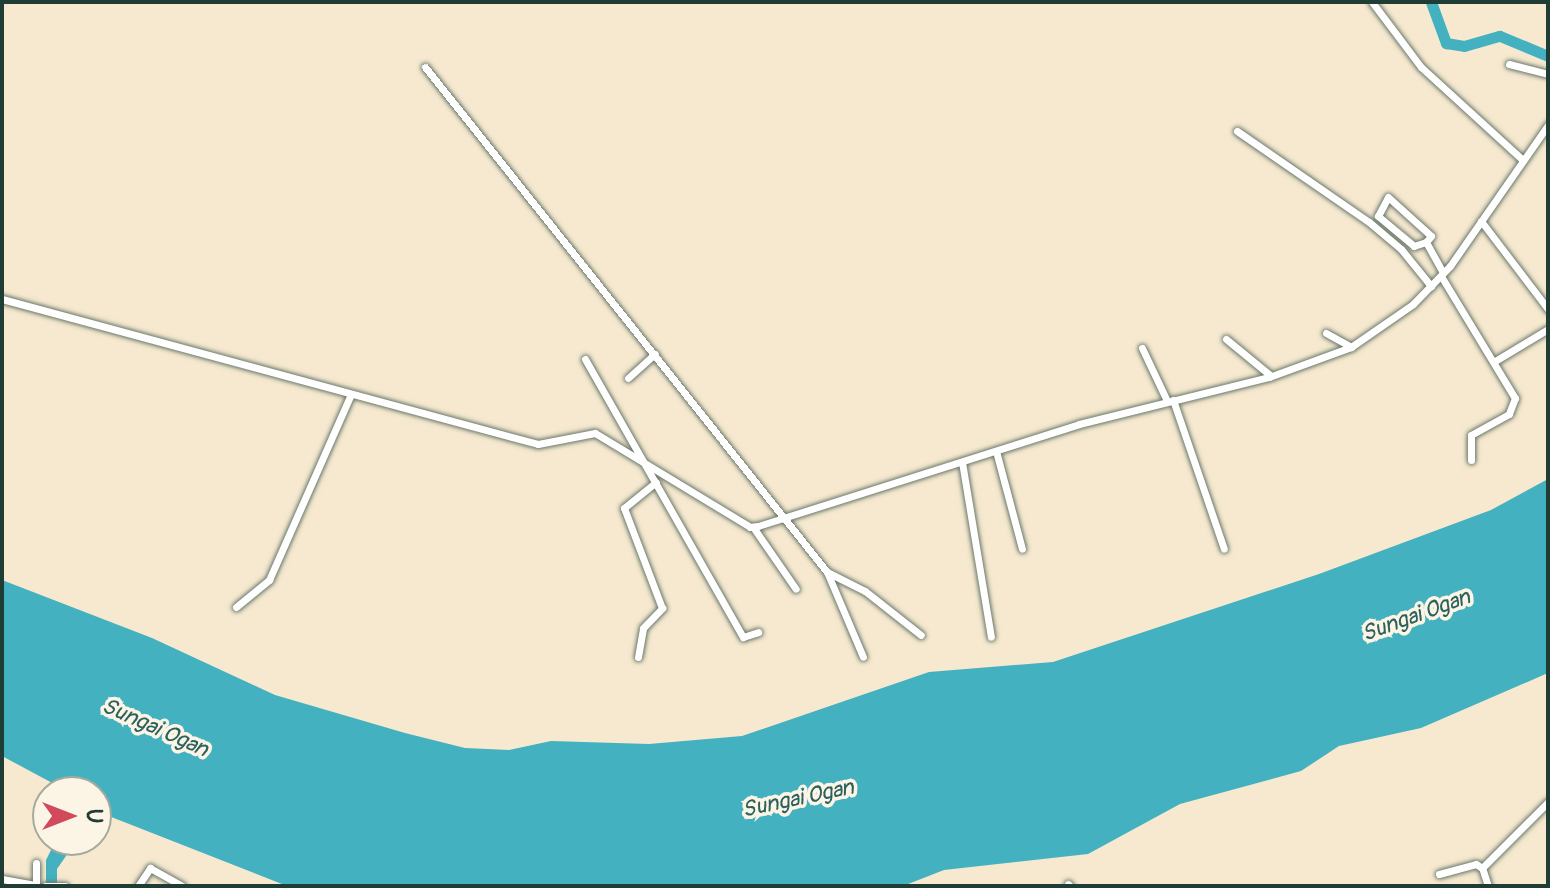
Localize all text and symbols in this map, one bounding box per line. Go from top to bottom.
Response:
water label: Sungai Ogan [1358,584,1474,648]
water label: Sungai Ogan [98,693,212,763]
water label: Sungai Ogan [740,774,856,824]
north arrow [32,776,112,856]
text: U [80,809,108,823]

